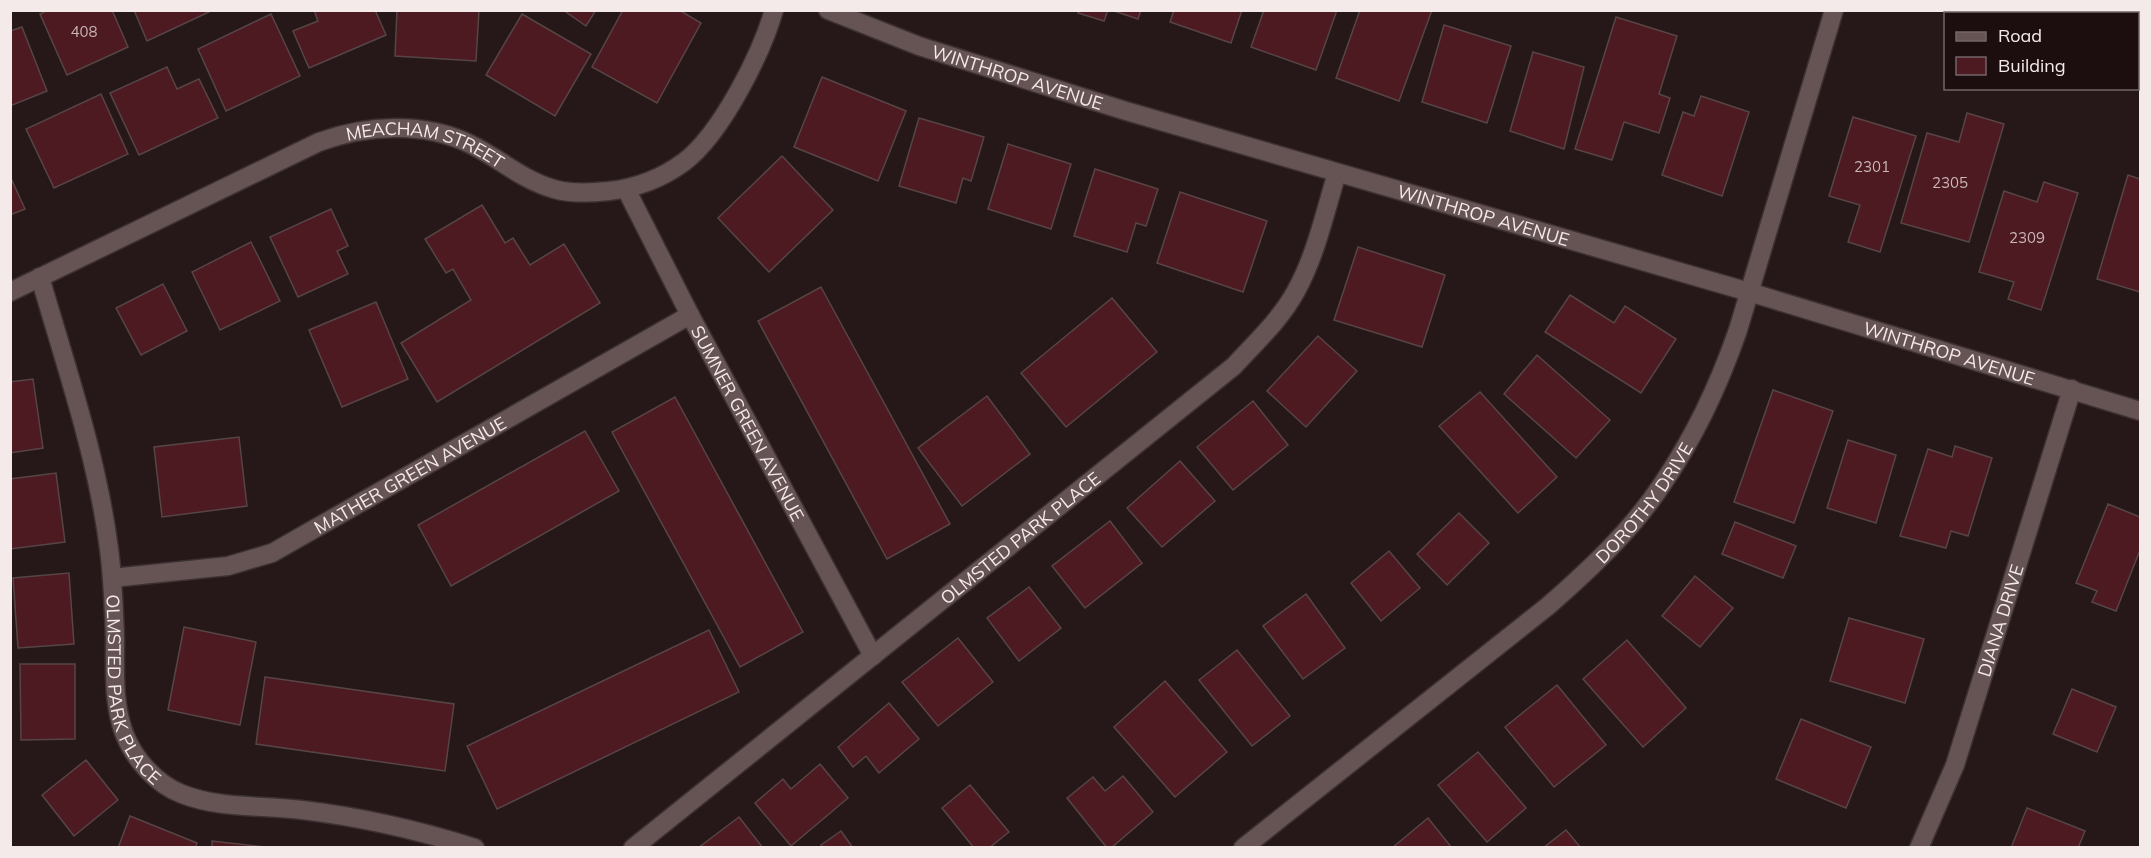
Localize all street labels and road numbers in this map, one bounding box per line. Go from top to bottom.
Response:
street label: WINTHROP AVENUE [929,39,1106,115]
street label: MEACHAM STREET [344,116,509,173]
street label: WINTHROP AVENUE [1395,179,1572,251]
street label: WINTHROP AVENUE [1861,316,2038,390]
street label: SUMNER GREEN AVENUE [686,321,810,525]
street label: MATHER GREEN AVENUE [310,411,510,538]
street label: DOROTHY DRIVE [1590,438,1697,568]
street label: OLMSTED PARK PLACE [935,466,1105,609]
street label: DIANA DRIVE [1972,561,2028,679]
street label: OLMSTED PARK PLACE [102,594,166,789]

